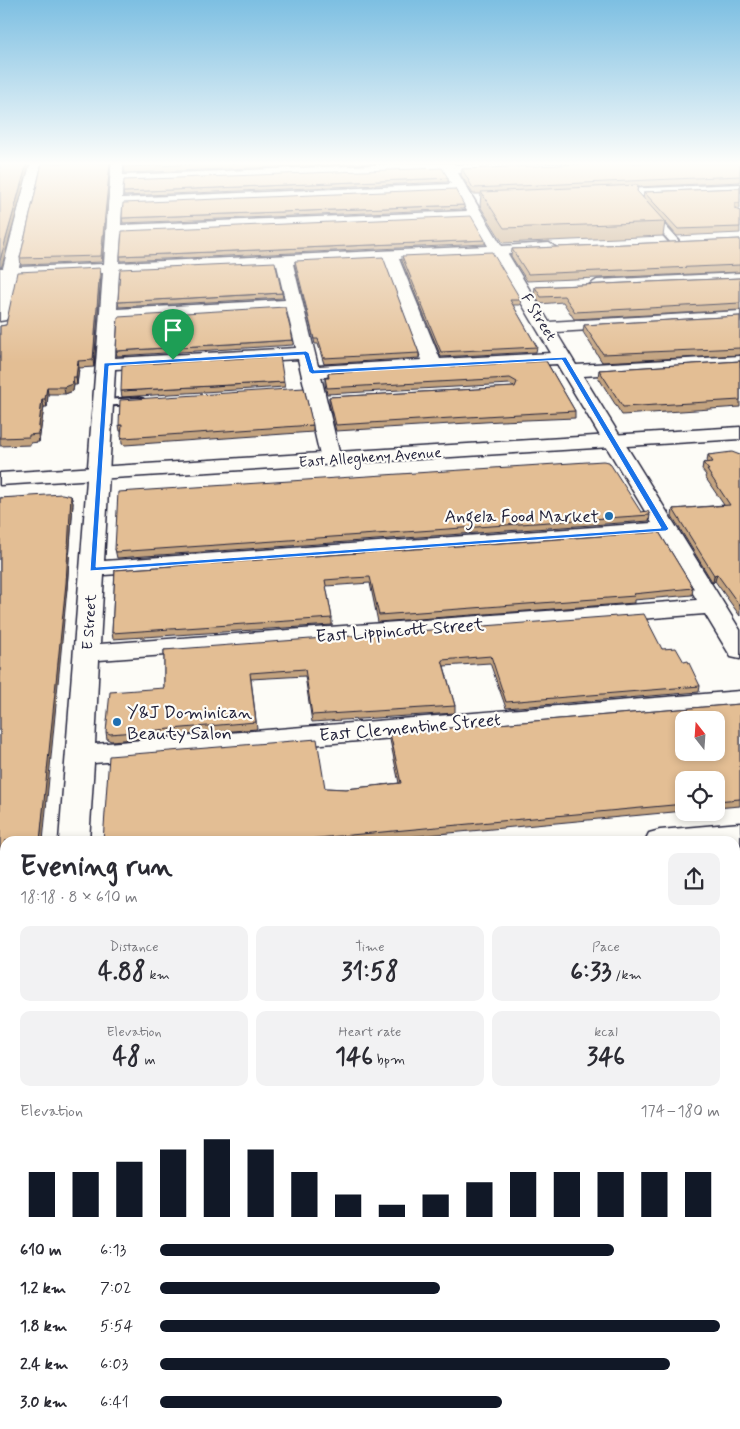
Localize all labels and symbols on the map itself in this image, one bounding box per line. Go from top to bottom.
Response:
street label: F Street [516,290,561,345]
pin [152,309,194,360]
street label: East Allegheny Avenue [298,443,442,474]
place label: Angela Food Market [444,505,599,531]
marker: Angela Food Market [603,510,615,522]
street label: E Street [78,593,102,651]
street label: East Lippincott Street [315,613,486,649]
place label: Y&J Dominican Beauty Salon [127,701,252,746]
street label: East Clementine Street [318,708,502,748]
north arrow [675,711,725,761]
marker: Y&J Dominican Beauty Salon [111,716,123,728]

